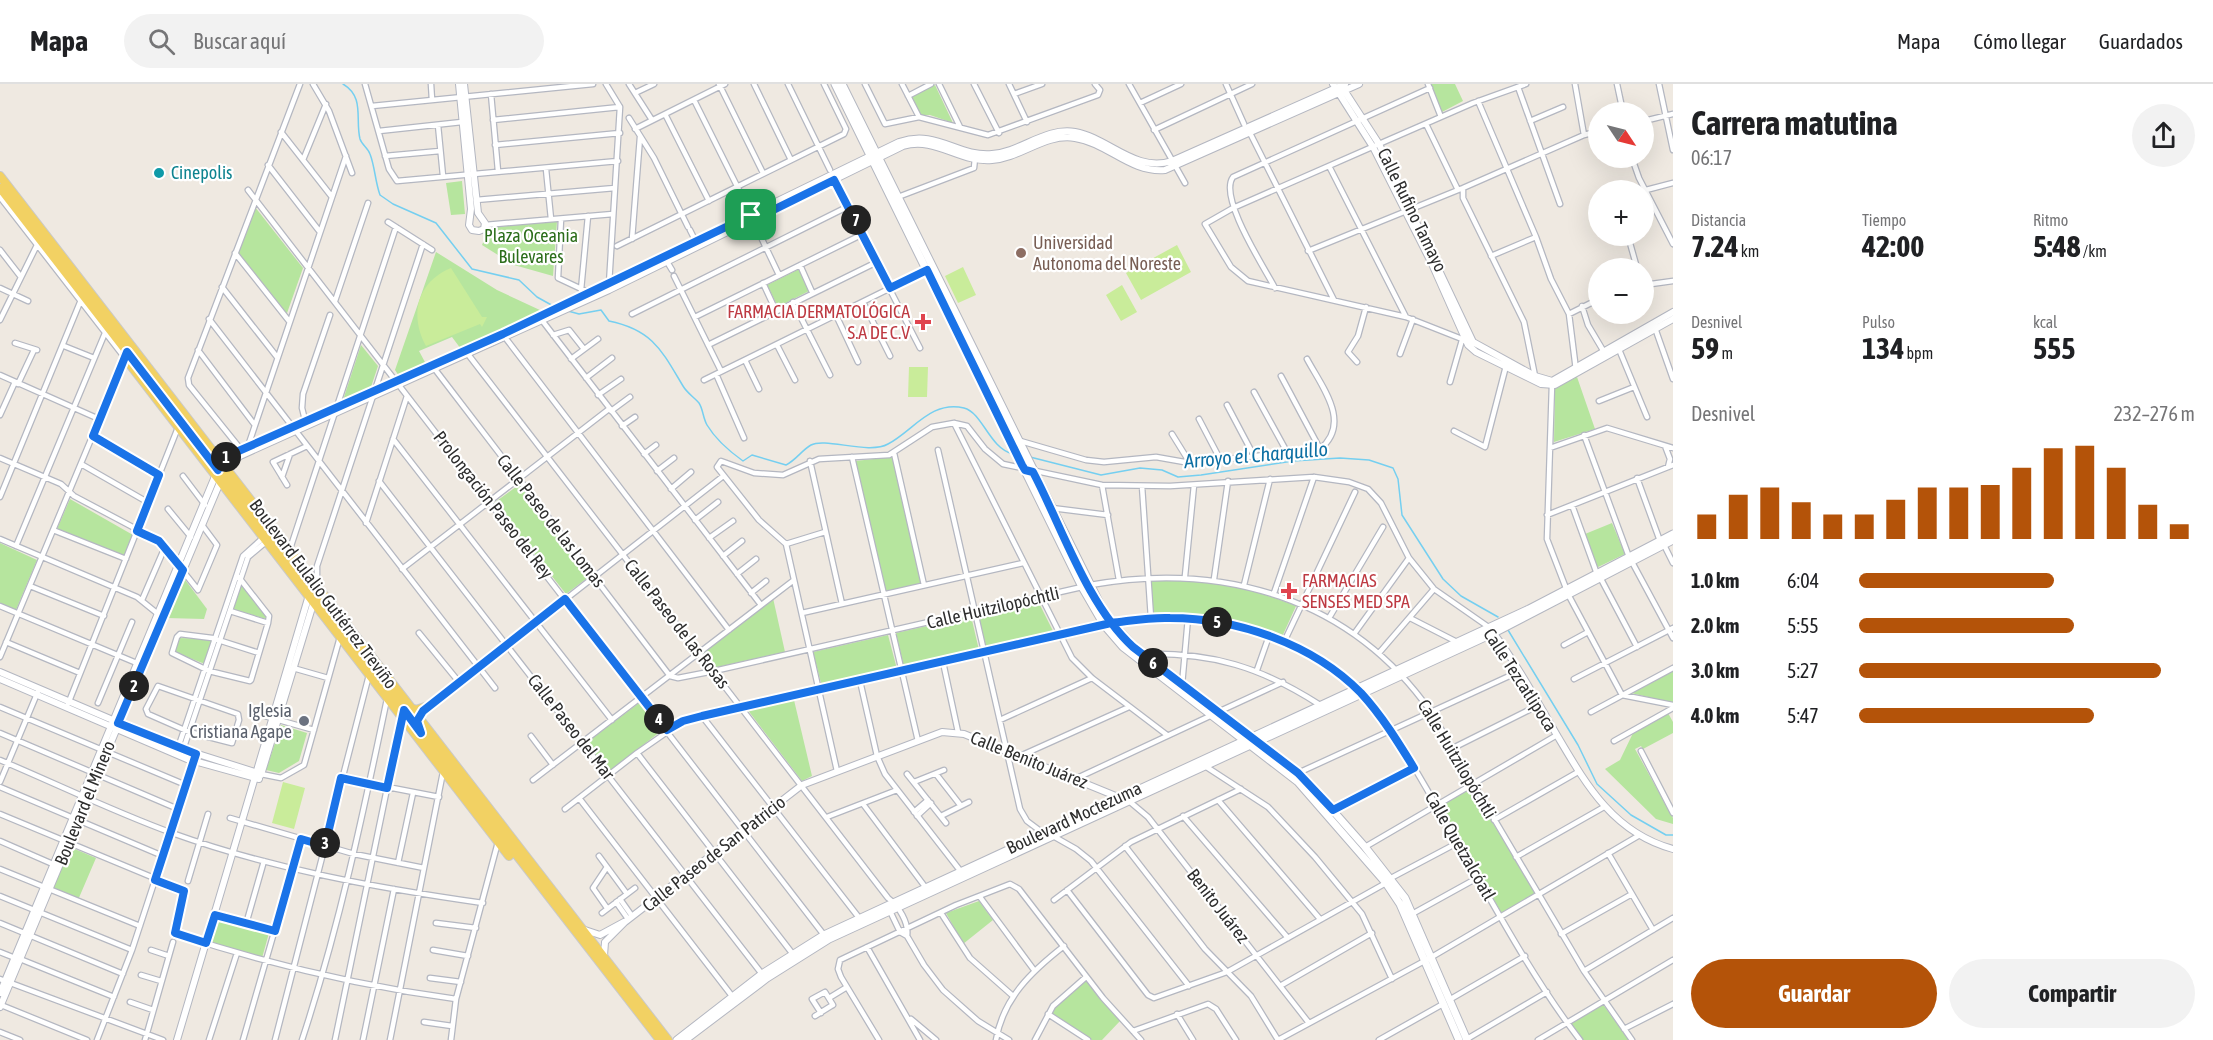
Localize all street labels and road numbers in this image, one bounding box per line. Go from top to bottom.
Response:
street label: Calle Rufino Tamayo [1373,145,1451,275]
street label: Prolongación Paseo del Rey [429,427,557,583]
street label: Calle Paseo de las Lomas [493,450,610,591]
street label: Boulevard Eulalio Gutiérrez Treviño [245,495,402,693]
street label: Calle Paseo de las Rosas [620,555,734,693]
street label: Calle Huitzilopóchtli [925,582,1061,633]
street label: Calle Tezcatlipoca [1479,624,1562,735]
street label: Calle Paseo del Mar [524,670,620,784]
street label: Calle Huitzilopóchtli [1414,695,1501,822]
street label: Calle Benito Juárez [967,726,1091,793]
street label: Boulevard el Minero [50,737,119,868]
street label: Boulevard Moctezuma [1003,777,1145,858]
street label: Calle Quetzalcóatl [1421,788,1500,904]
street label: Calle Paseo de San Patricio [638,791,789,916]
street label: Benito Juárez [1183,864,1254,947]

